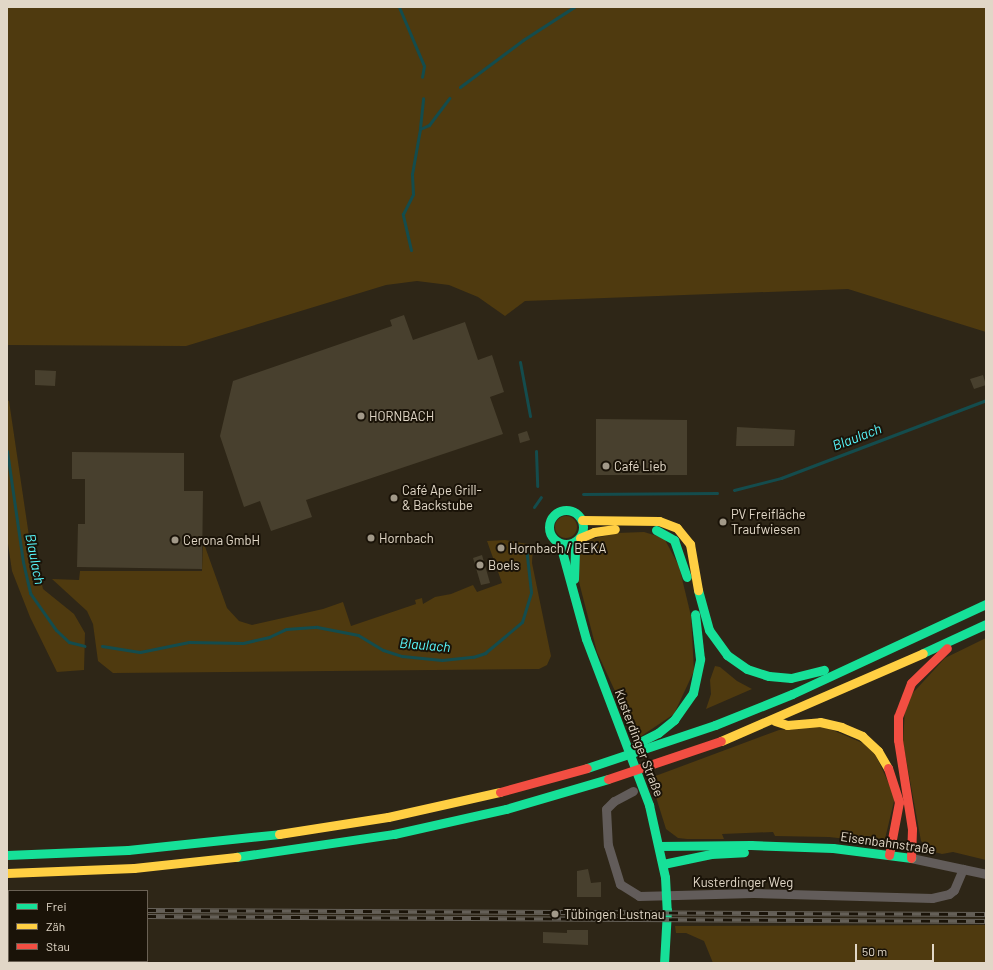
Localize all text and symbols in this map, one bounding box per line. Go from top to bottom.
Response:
place label: HORNBACH [369,408,434,424]
marker: HORNBACH [356,411,366,421]
water label: Blaulach [830,420,884,454]
place label: Café Lieb [614,458,667,474]
marker: Café Lieb [601,461,611,471]
place label: Café Ape Grill- & Backstube [402,483,482,514]
marker: Café Ape Grill- & Backstube [389,493,399,503]
place label: PV Freifläche Traufwiesen [731,507,806,538]
marker: PV Freifläche Traufwiesen [718,517,728,527]
place label: Hornbach [379,530,434,546]
water label: Blaulach [22,532,48,586]
place label: Cerona GmbH [183,532,260,548]
marker: Hornbach [366,533,376,543]
marker: Cerona GmbH [170,535,180,545]
place label: Hornbach / BEKA [509,540,606,556]
marker: Hornbach / BEKA [496,543,506,553]
place label: Boels [488,557,519,573]
marker: Boels [475,560,485,570]
water label: Blaulach [399,634,451,656]
street label: Kusterdinger Straße [611,687,667,799]
street label: Eisenbahnstraße [840,829,936,857]
street label: Kusterdinger Weg [693,874,793,890]
legend [8,890,148,962]
text: Frei [46,899,66,913]
place label: Tübingen Lustnau [564,906,665,922]
marker: Tübingen Lustnau [549,908,561,920]
text: Zäh [46,919,65,933]
scale bar [857,936,936,962]
text: Stau [46,939,70,953]
text: 50 m [862,944,887,958]

